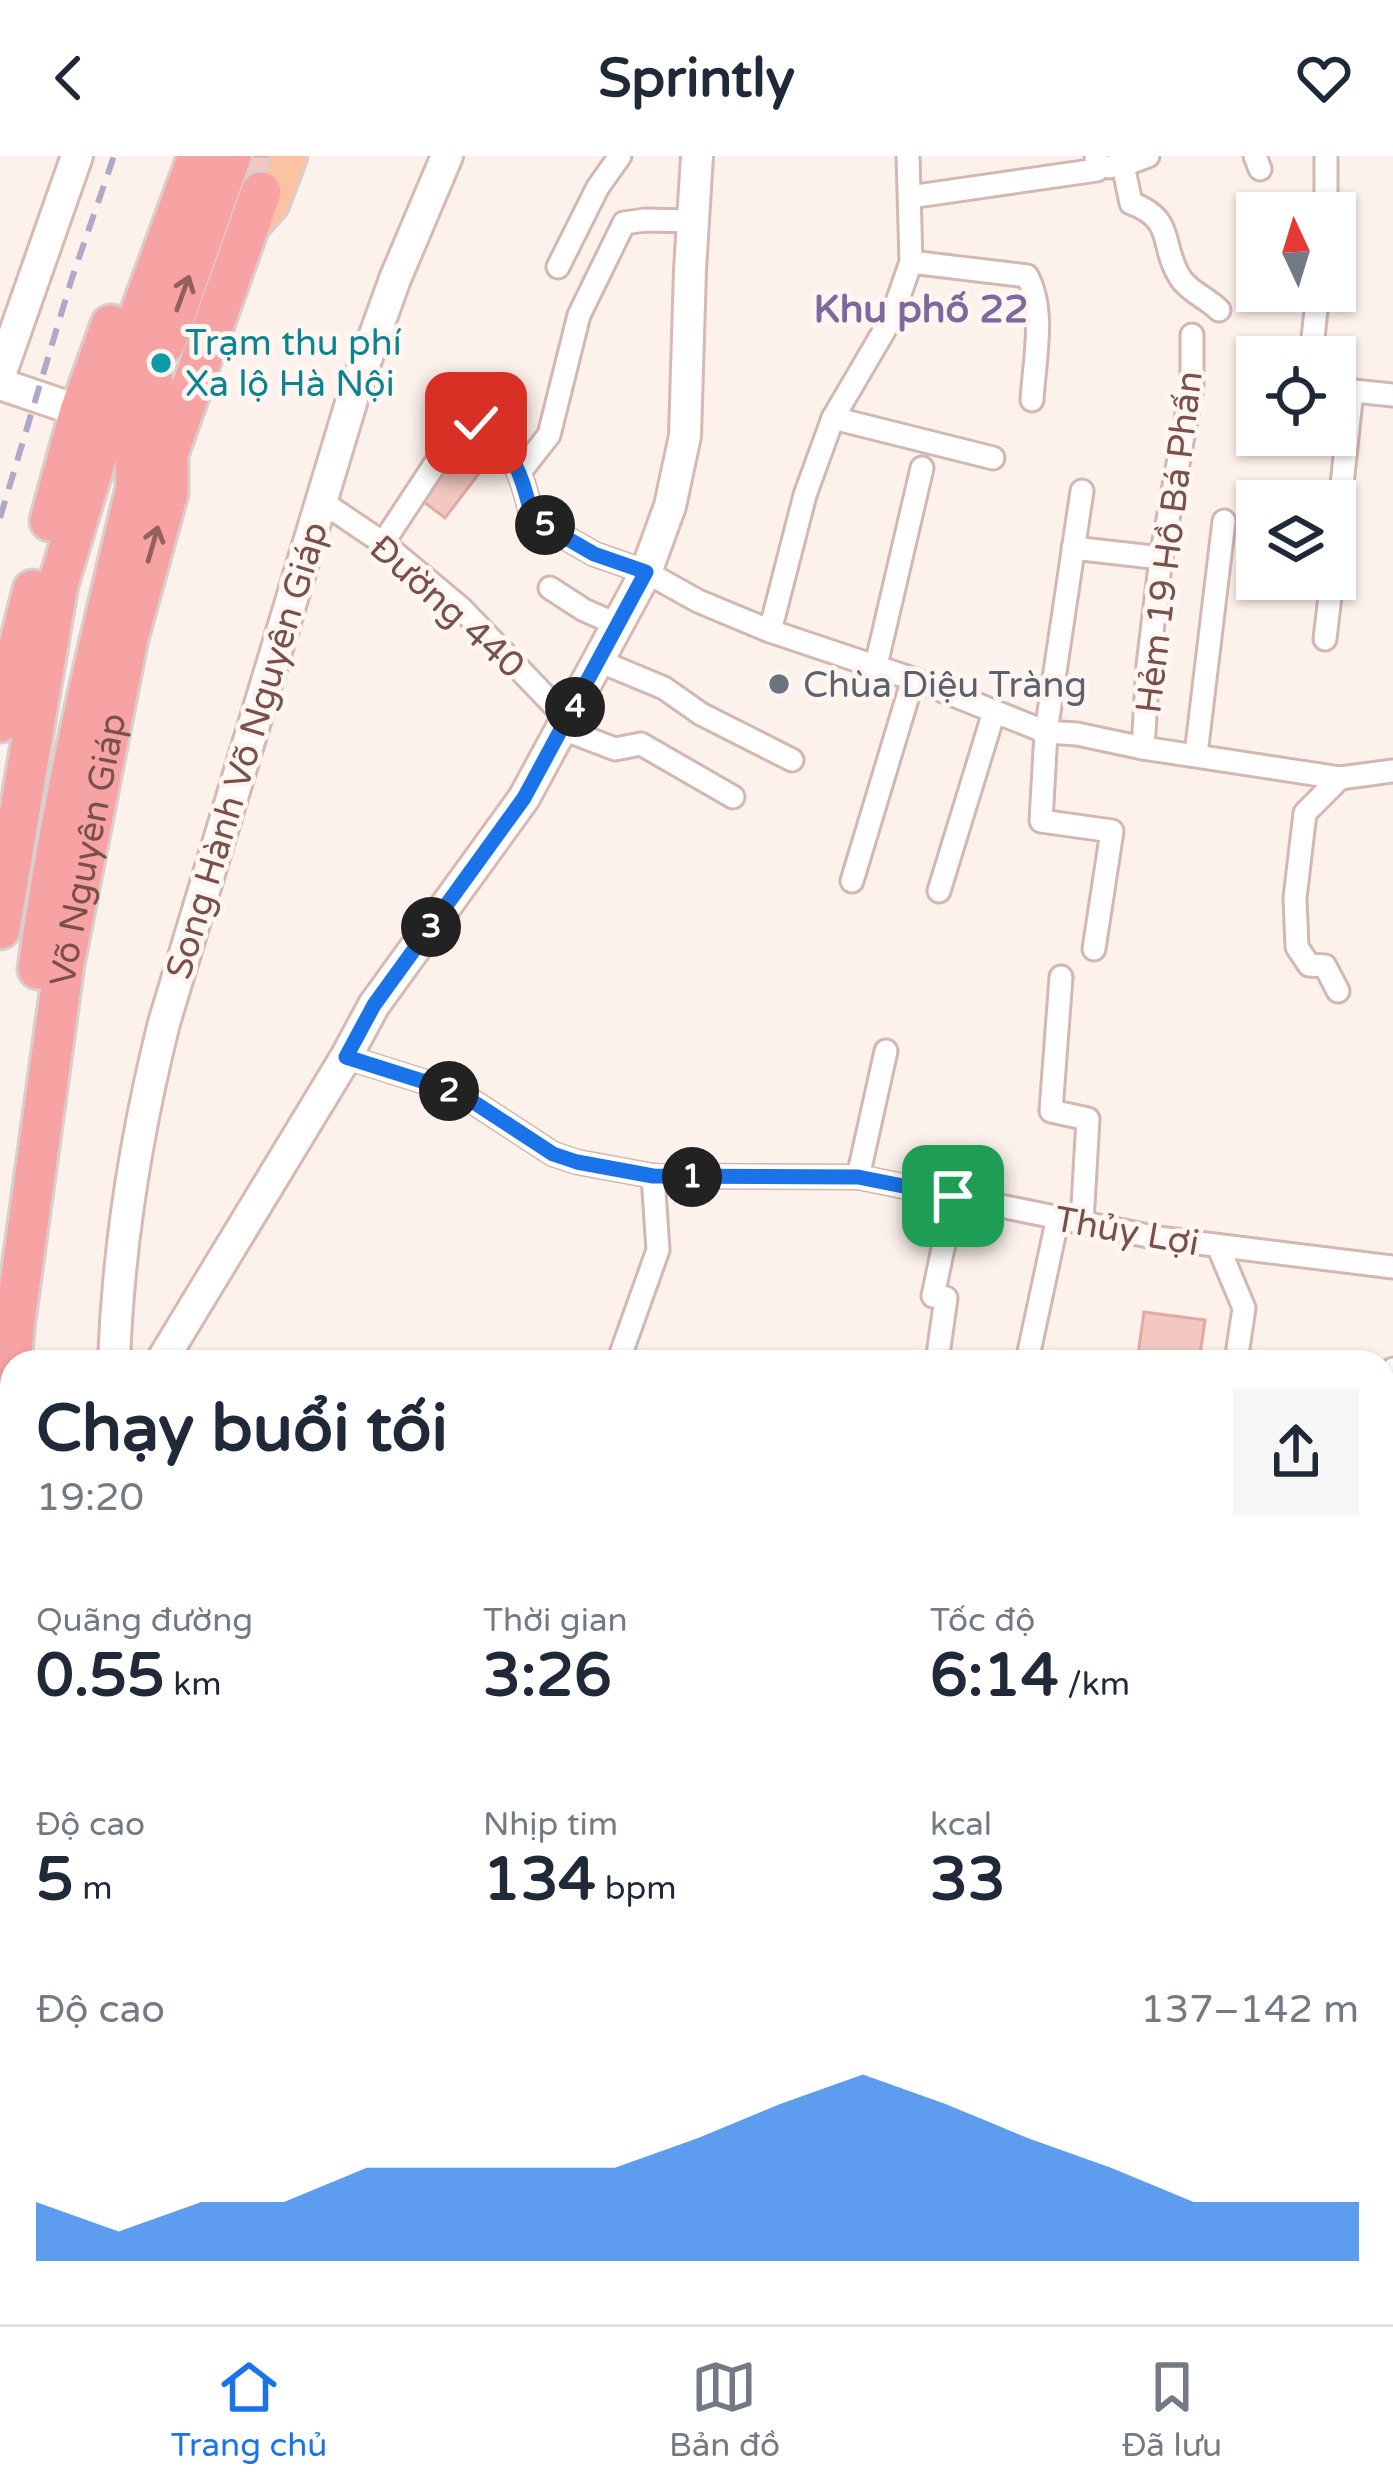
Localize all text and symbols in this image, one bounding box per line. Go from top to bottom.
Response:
icon: back [36,45,102,111]
icon: heart [1291,45,1357,111]
text: Sprintly [598,46,795,111]
north arrow [1236,192,1356,312]
map controls [1236,192,1356,600]
one-way arrow [174,275,195,312]
district label: Khu phố 22 [814,286,1028,333]
place label: Trạm thu phí Xa lộ Hà Nội [185,322,402,406]
button: locate [1236,336,1356,456]
marker: Trạm thu phí Xa lộ Hà Nội [148,350,174,376]
street label: Hẻm 19 Hồ Bá Phấn [1127,369,1212,716]
pin [425,372,527,474]
icon: check [443,390,509,456]
button: layers [1236,480,1356,600]
pin: 5 [515,495,575,555]
text: 5 [535,505,555,544]
street label: Song Hành Võ Nguyên Giáp [157,517,338,984]
one-way arrow [143,526,165,564]
street label: Đường 440 [361,527,533,688]
place label: Chùa Diệu Tràng [803,664,1087,707]
marker: Chùa Diệu Tràng [766,671,792,697]
pin: 4 [545,677,605,737]
text: 4 [565,687,585,726]
street label: Võ Nguyên Giáp [41,709,136,989]
pin: 3 [401,897,461,957]
text: 3 [421,907,441,946]
pin: 2 [419,1061,479,1121]
text: 2 [439,1071,459,1110]
pin [902,1145,1004,1247]
pin: 1 [662,1147,722,1207]
text: 1 [682,1157,702,1196]
icon: arrive [920,1163,986,1229]
street label: Thủy Lợi [1051,1198,1202,1265]
text: Chạy buổi tối [36,1389,448,1469]
button: share [1233,1389,1359,1515]
text: 19:20 [36,1474,144,1521]
text: Quãng đường [36,1601,253,1640]
text: Thời gian [483,1601,628,1640]
text: Tốc độ [930,1601,1035,1640]
text: 0.55 [36,1640,165,1712]
text: 3:26 [483,1640,612,1712]
text: 6:14 [930,1640,1059,1712]
text: km [165,1665,222,1704]
text: /km [1059,1665,1130,1704]
text: Độ cao [36,1805,145,1844]
text: Nhịp tim [483,1805,618,1844]
text: kcal [930,1805,992,1844]
text: 5 [36,1844,74,1916]
text: 134 [483,1844,596,1916]
text: 33 [930,1844,1005,1916]
text: m [74,1869,113,1908]
text: bpm [596,1869,677,1908]
text: Độ cao [36,1986,165,2033]
text: 137–142 m [1140,1986,1359,2033]
tab: Trang chủ [171,2354,327,2465]
tab: Bản đồ [669,2354,780,2465]
tab: Đã lưu [1122,2354,1222,2465]

